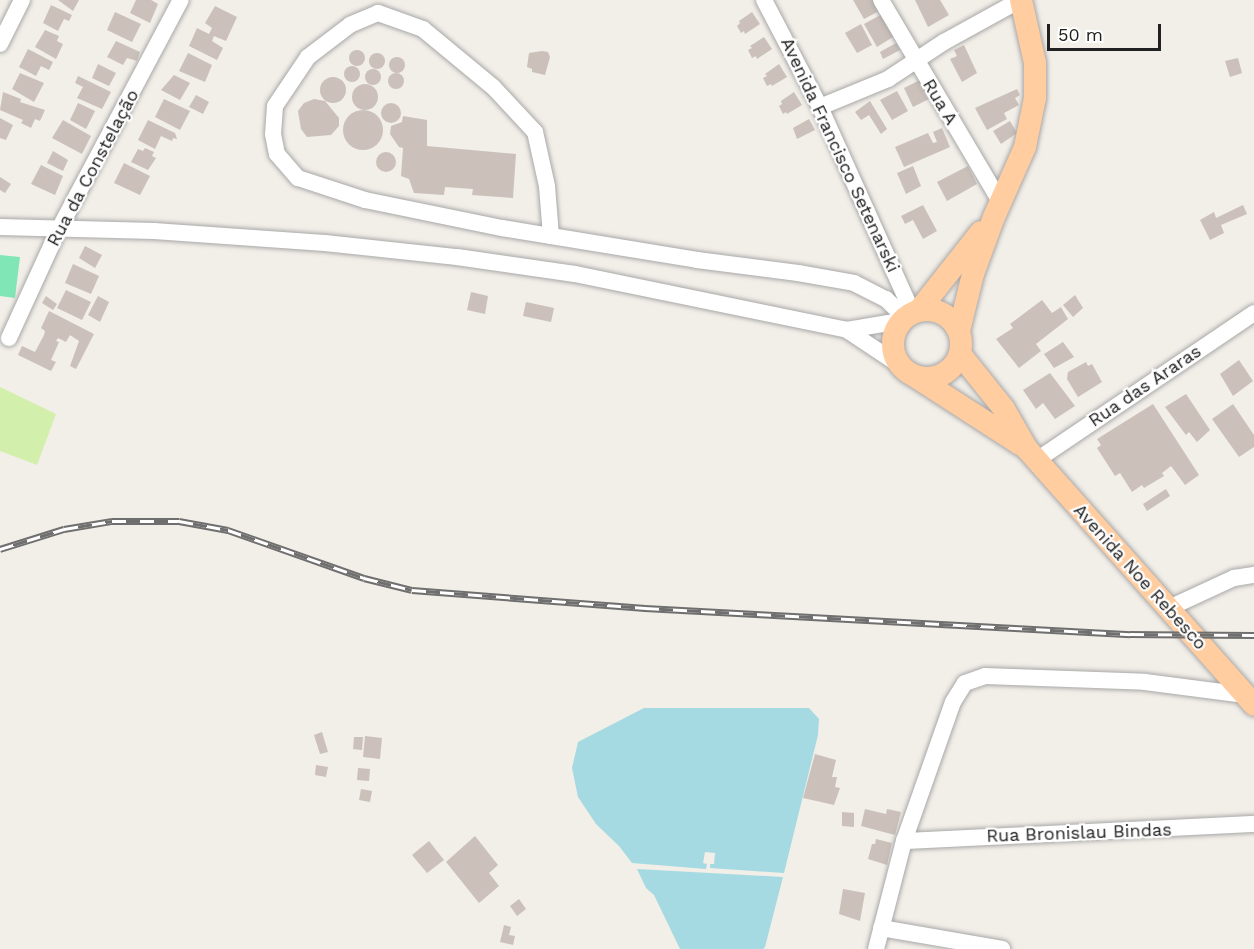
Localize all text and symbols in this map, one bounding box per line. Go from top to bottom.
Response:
scale bar [1050,12,1164,50]
text: 50 m [1058,24,1103,45]
street label: Avenida Francisco Setenarski [776,34,904,276]
street label: Rua A [918,75,962,129]
street label: Rua da Constelação [42,86,144,250]
street label: Rua das Araras [1084,340,1206,432]
street label: Avenida Noe Rebesco [1069,500,1211,654]
street label: Rua Bronislau Bindas [986,819,1172,847]

